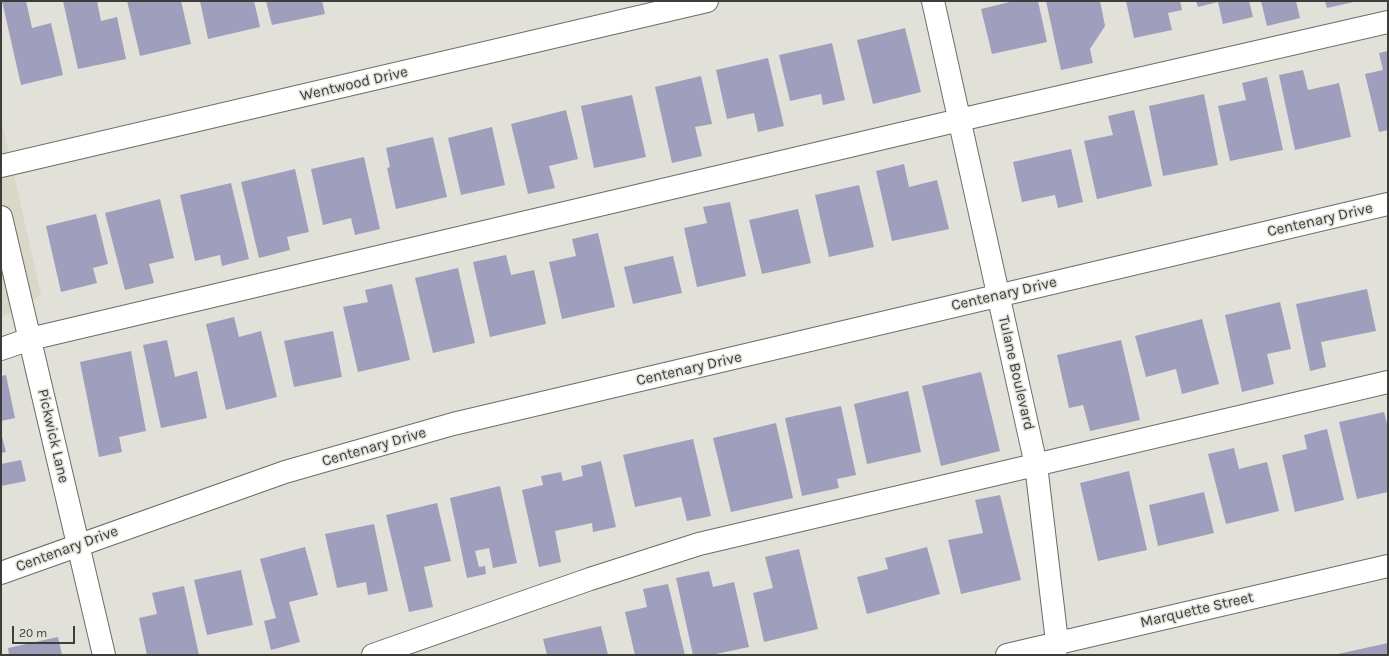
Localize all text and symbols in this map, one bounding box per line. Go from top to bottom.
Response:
street label: Wentwood Drive [298,63,410,105]
street label: Centenary Drive [1266,199,1374,241]
street label: Centenary Drive [950,273,1058,315]
street label: Tulane Boulevard [994,314,1038,432]
street label: Centenary Drive [635,348,743,390]
street label: Pickwick Lane [33,387,73,485]
street label: Centenary Drive [320,424,428,470]
street label: Centenary Drive [13,522,121,576]
street label: Marquette Street [1139,588,1255,632]
scale bar [14,618,77,644]
text: 20 m [19,626,47,640]

